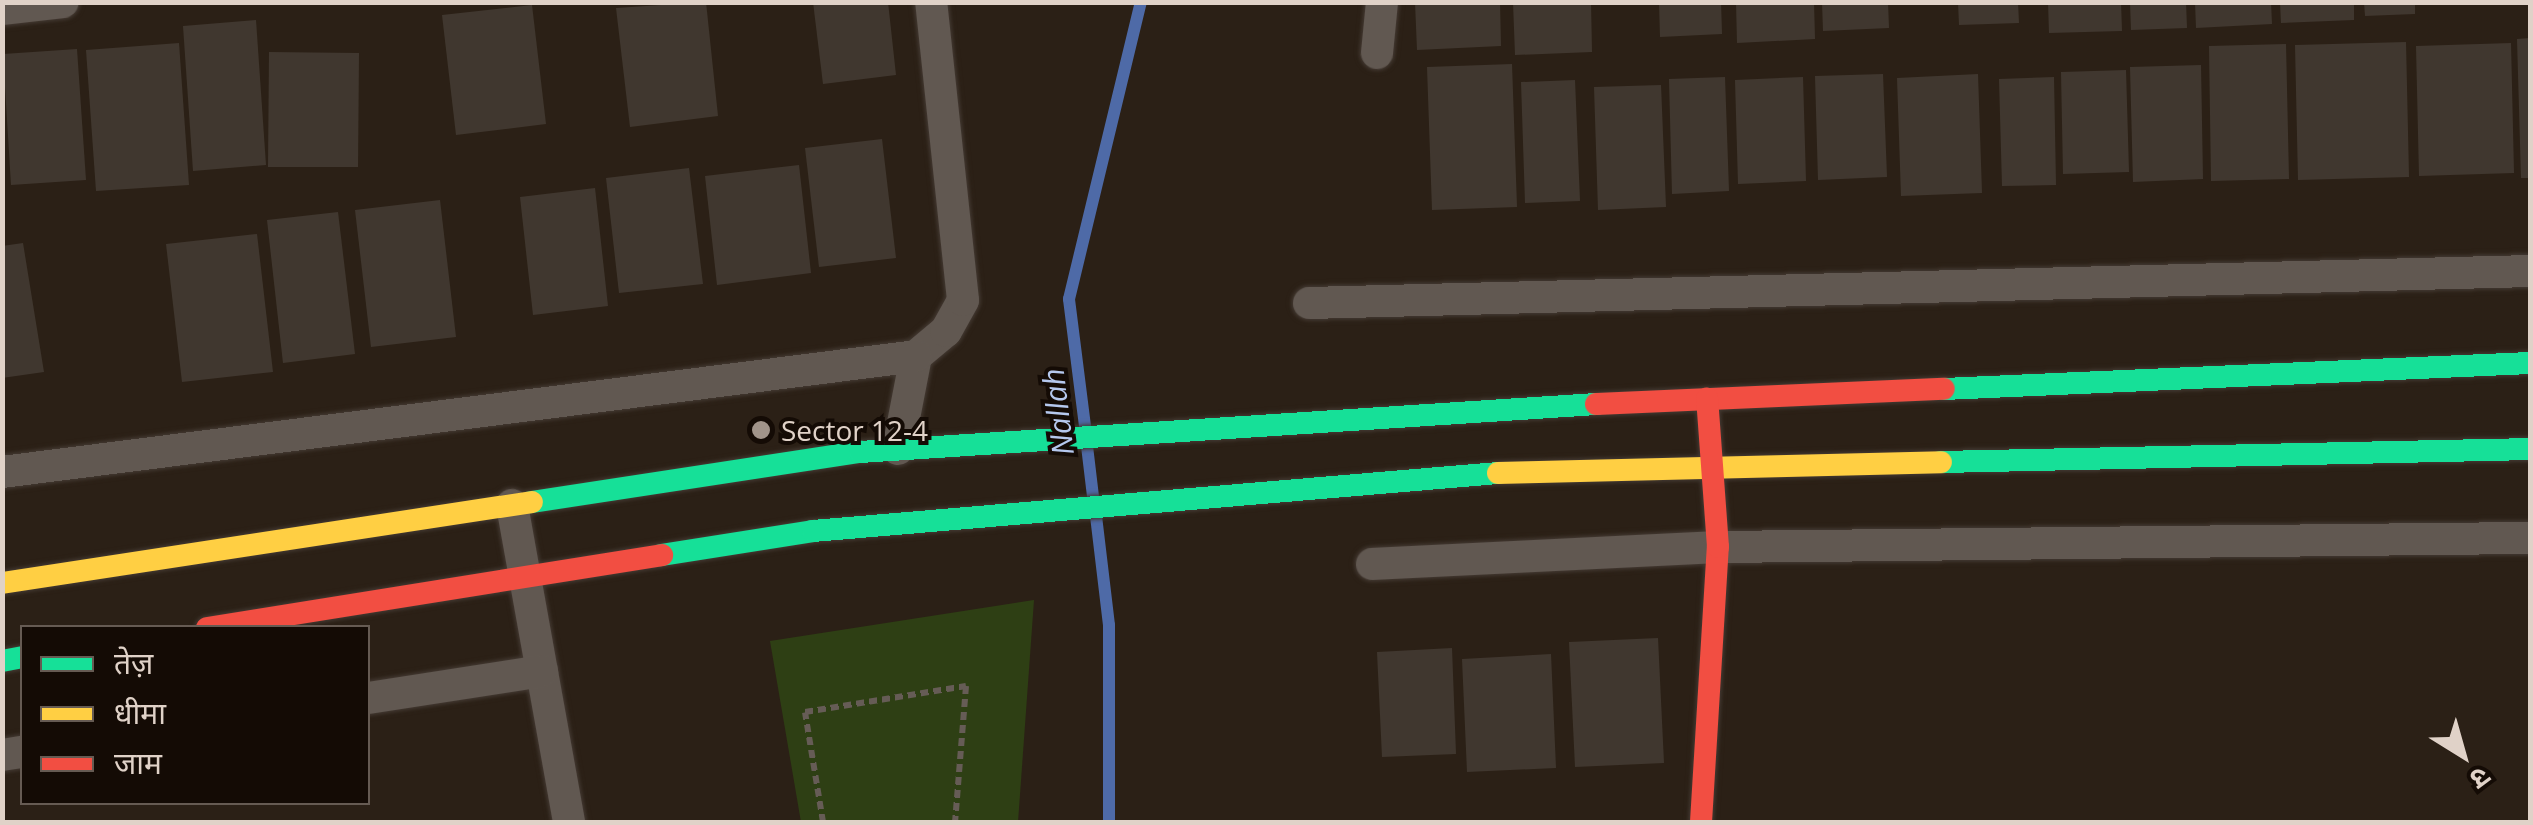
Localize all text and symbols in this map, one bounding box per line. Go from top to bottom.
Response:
water label: Nallah [1035,366,1081,458]
place label: Sector 12-4 [781,413,928,447]
marker: Sector 12-4 [750,419,772,441]
legend [20,625,370,805]
text: तेज़ [114,642,153,683]
text: धीमा [114,692,166,733]
north arrow [2413,705,2513,805]
text: जाम [114,742,162,783]
text: उ [2463,759,2499,799]

